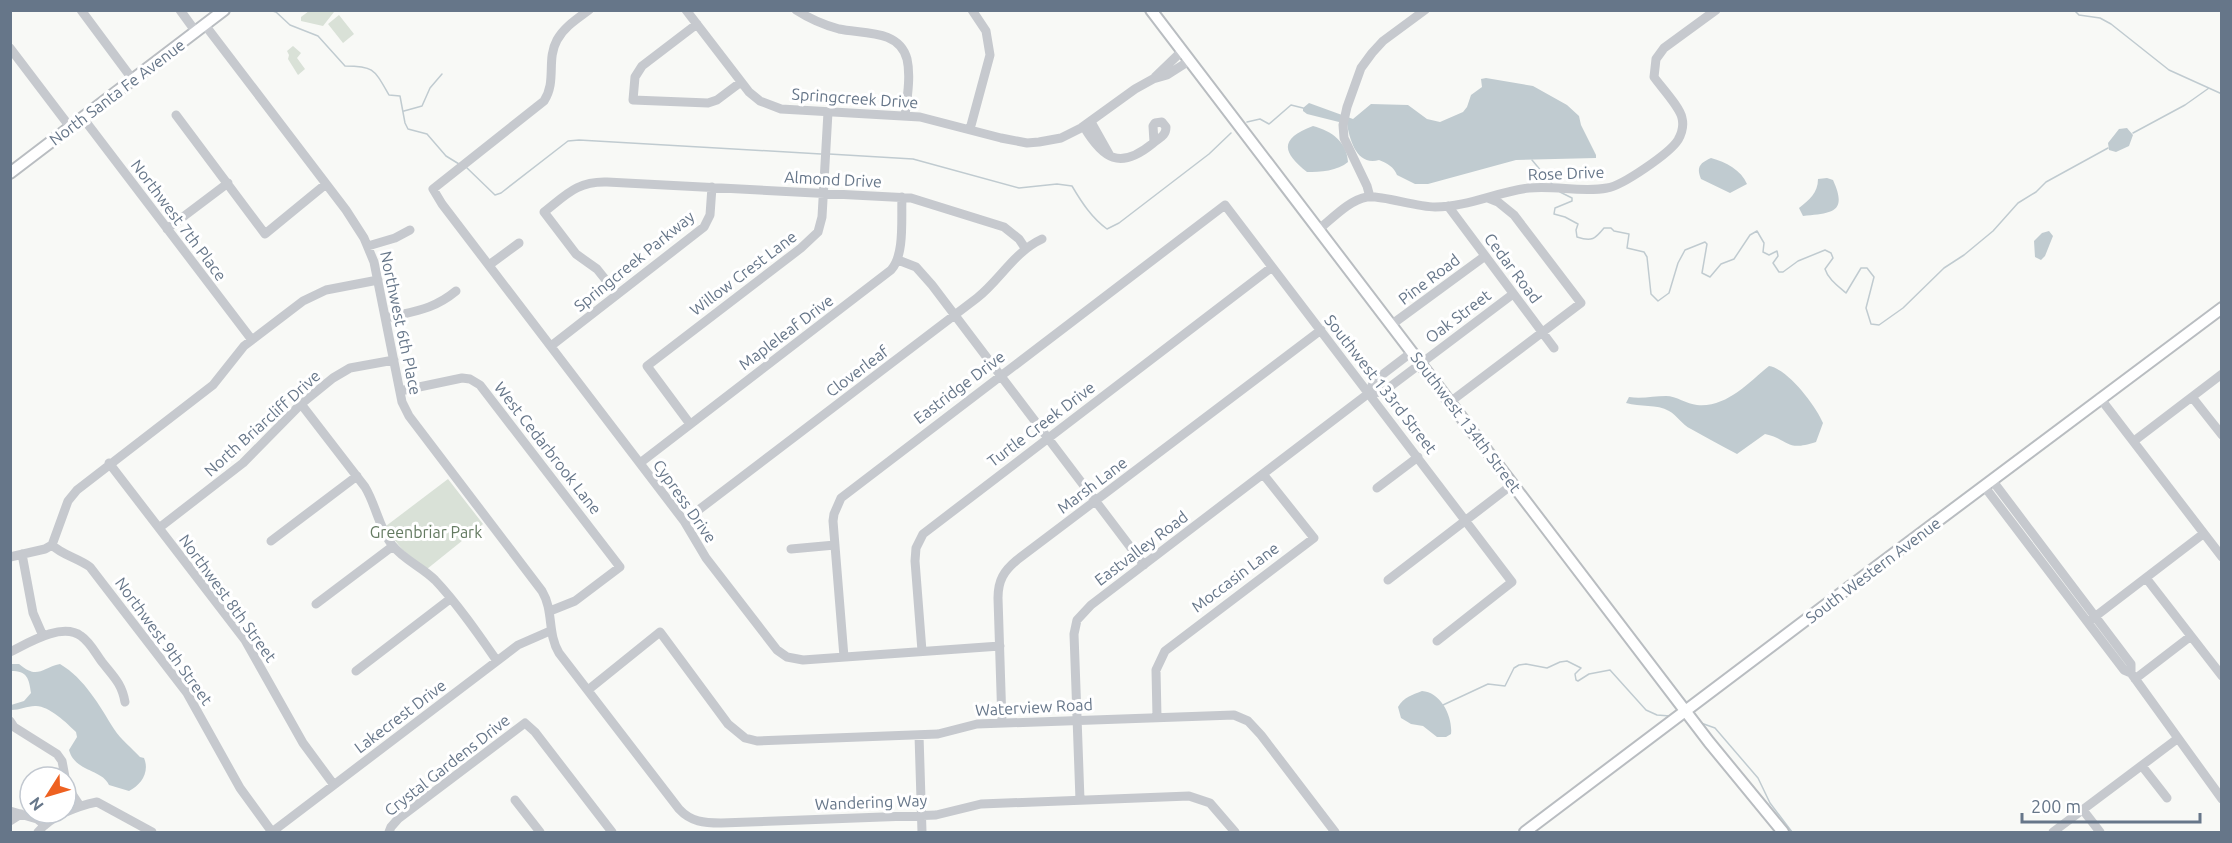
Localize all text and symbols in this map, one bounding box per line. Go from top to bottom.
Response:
street label: North Santa Fe Avenue [46,35,188,149]
street label: Springcreek Drive [791,85,919,111]
street label: Northwest 7th Place [128,156,230,284]
street label: Rose Drive [1527,163,1605,183]
street label: Almond Drive [784,167,882,191]
street label: Springcreek Parkway [570,207,698,315]
street label: Willow Crest Lane [686,227,800,319]
street label: Cedar Road [1481,230,1545,306]
street label: Northwest 6th Place [377,249,425,397]
street label: Pine Road [1395,250,1463,308]
street label: Oak Street [1422,285,1495,346]
street label: Mapleleaf Drive [735,291,837,373]
street label: Southwest 133rd Street [1321,311,1441,458]
street label: Cloverleaf [822,341,892,400]
street label: Eastridge Drive [910,347,1008,427]
street label: Southwest 134th Street [1407,348,1525,496]
street label: North Briarcliff Drive [200,366,324,480]
street label: West Cedarbrook Lane [491,378,605,518]
street label: Turtle Creek Drive [984,378,1098,470]
street label: Marsh Lane [1054,453,1130,517]
street label: Cypress Drive [650,456,720,546]
street label: Eastvalley Road [1091,507,1191,589]
street label: South Western Avenue [1802,513,1944,627]
park label: Greenbriar Park [370,523,482,541]
street label: Northwest 8th Street [176,531,281,666]
street label: Moccasin Lane [1188,538,1282,616]
street label: Northwest 9th Street [112,574,217,709]
street label: Lakecrest Drive [351,676,449,756]
street label: Waterview Road [975,695,1093,719]
street label: Crystal Gardens Drive [381,711,513,819]
north arrow [18,765,78,825]
scale bar [2022,786,2200,824]
street label: Wandering Way [815,791,928,813]
text: N [25,794,47,814]
text: 200 m [2031,796,2081,816]

